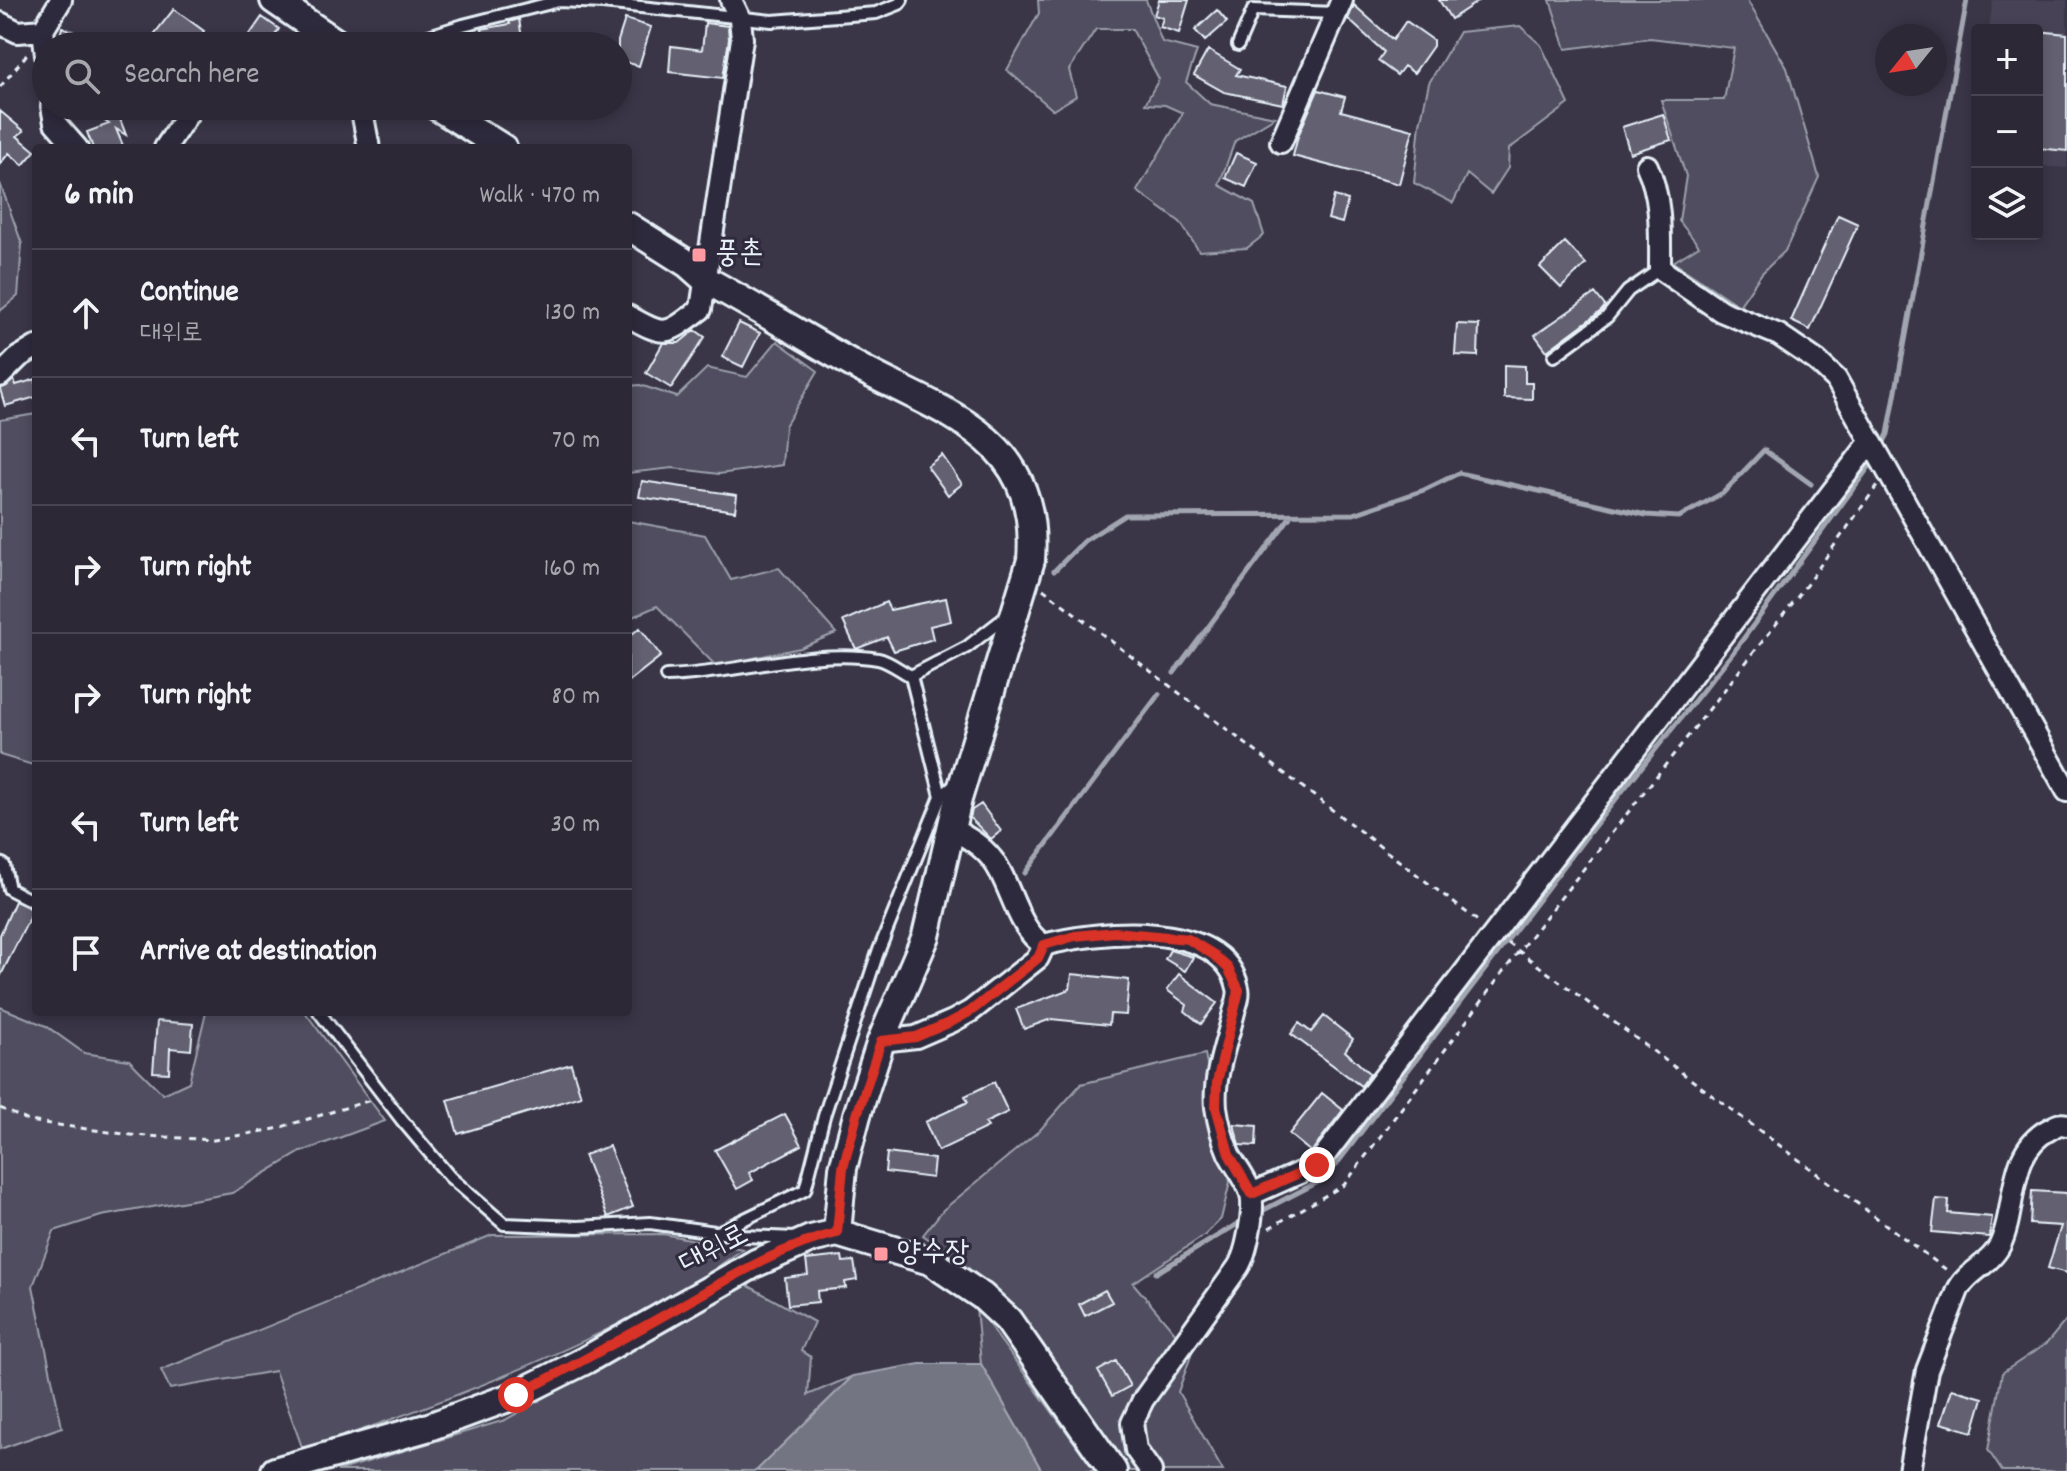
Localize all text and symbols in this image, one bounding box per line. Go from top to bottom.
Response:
north arrow [1875,24,1947,96]
map controls [1971,24,2043,240]
button: + [1971,24,2043,96]
search box [32,32,632,120]
icon: search [60,54,104,98]
text: Search here [124,55,260,98]
button: − [1971,96,2043,168]
button: layers [1971,168,2043,240]
text: 6 min [64,172,134,221]
text: Walk · 470 m [479,178,600,215]
place label: 풍촌 [715,234,763,277]
marker: 풍촌 [690,246,708,264]
text: Continue [140,273,239,316]
icon: ahead [64,291,108,335]
text: 130 m [545,295,600,332]
text: 대위로 [140,316,203,353]
icon: left [64,419,108,463]
text: Turn left [140,420,239,463]
text: 70 m [552,423,600,460]
icon: right [64,547,108,591]
text: Turn right [140,548,251,591]
text: 160 m [544,551,600,588]
icon: right [64,675,108,719]
text: Turn right [140,676,251,719]
text: 80 m [552,679,600,716]
icon: left [64,803,108,847]
text: Turn left [140,804,239,847]
text: 30 m [550,807,600,844]
icon: arrive [64,931,108,975]
text: Arrive at destination [140,932,377,975]
route end [1299,1147,1335,1183]
street label: 대위로 [673,1215,757,1287]
place label: 양수장 [897,1233,969,1276]
marker: 양수장 [872,1245,890,1263]
route start [498,1377,534,1413]

